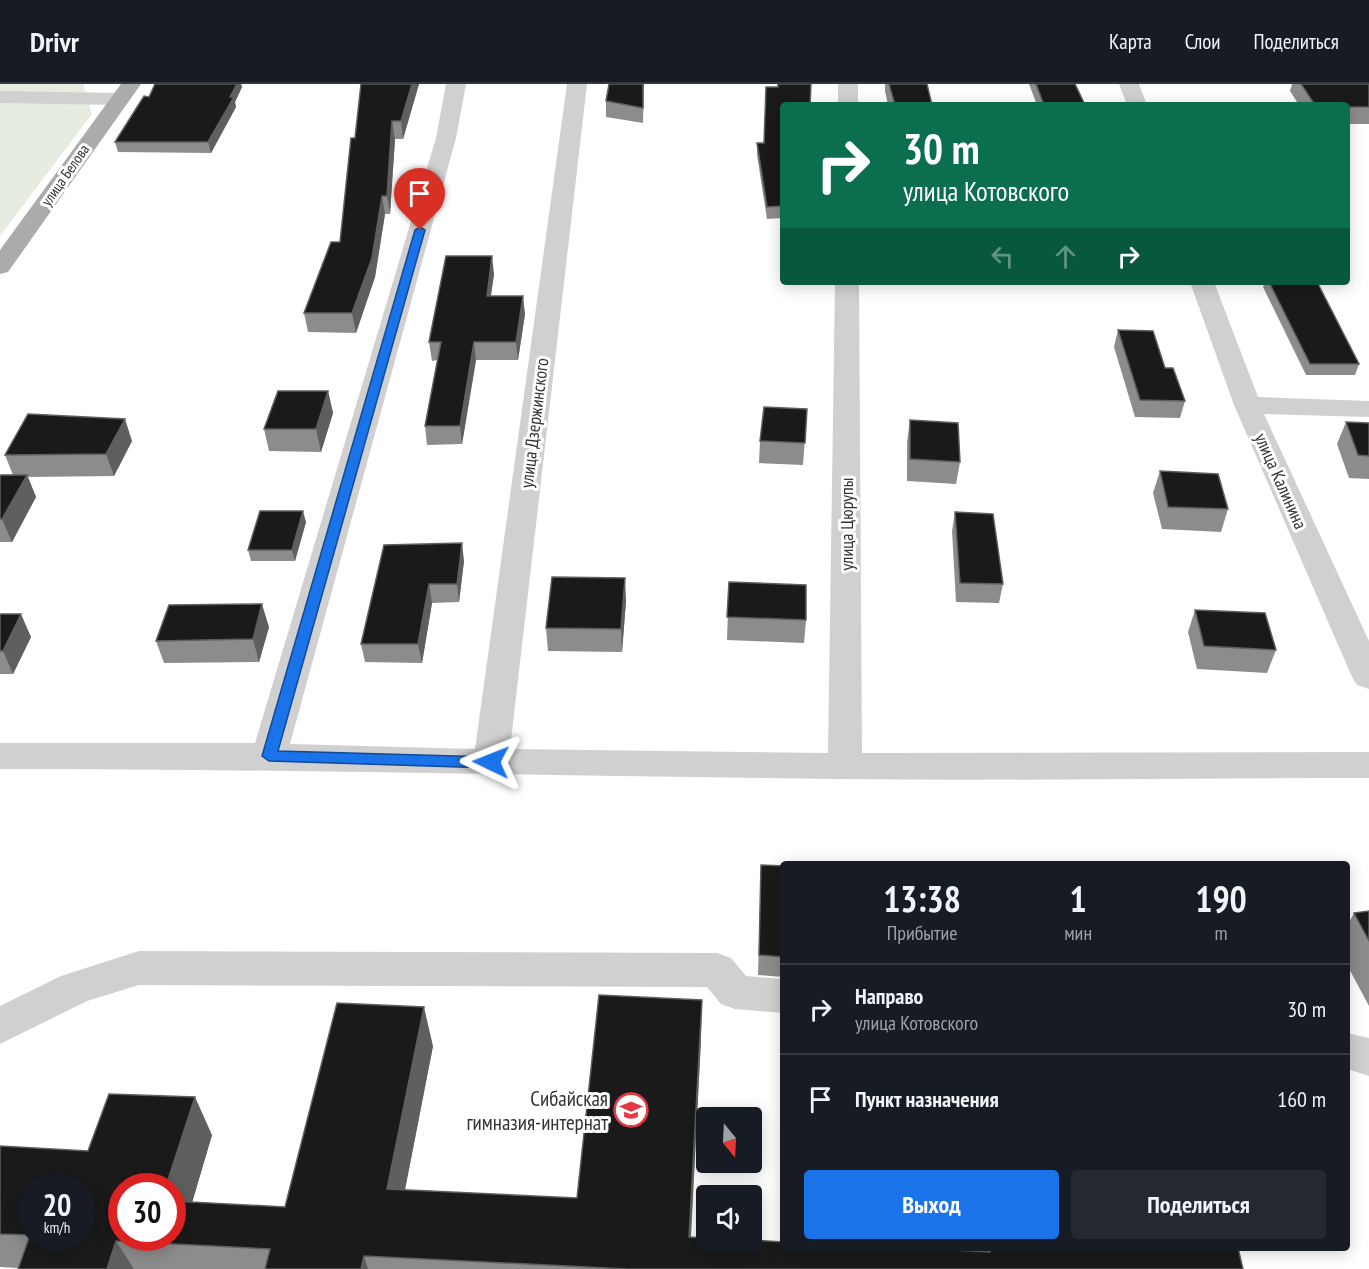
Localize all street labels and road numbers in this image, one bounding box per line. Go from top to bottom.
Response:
street label: улица Белова [37,140,93,210]
street label: улица Дзержинского [515,356,553,489]
street label: улица Калинина [1250,429,1312,533]
street label: улица Цюрупы [835,478,858,570]

